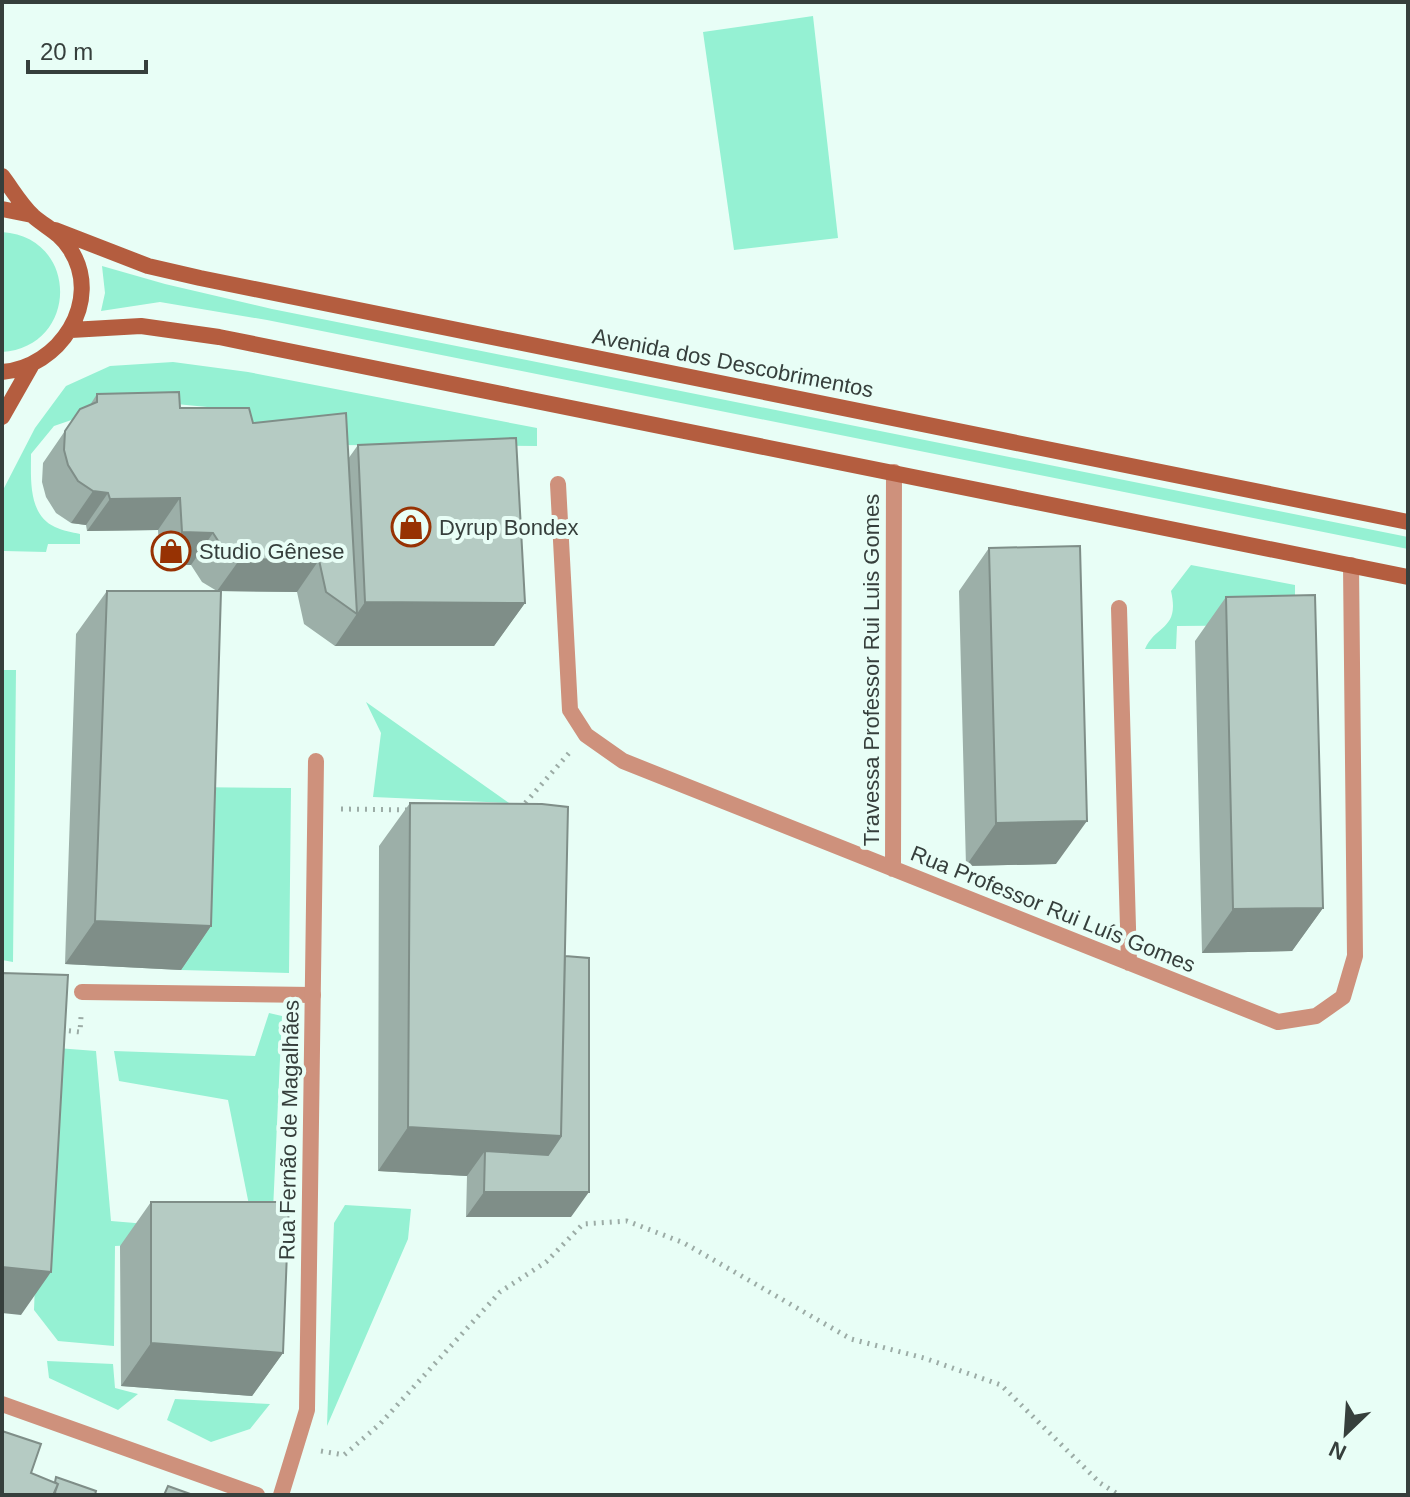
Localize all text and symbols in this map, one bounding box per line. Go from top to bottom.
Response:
scale bar [28,24,146,74]
text: 20 m [40,38,93,65]
street label: Avenida dos Descobrimentos [590,323,876,403]
street label: Travessa Professor Rui Luis Gomes [859,494,884,846]
shop icon: Dyrup Bondex [390,506,432,548]
place label: Dyrup Bondex [439,515,578,540]
shop icon: Studio Gênese [150,530,192,572]
place label: Studio Gênese [199,539,345,564]
street label: Rua Professor Rui Luís Gomes [907,840,1199,978]
street label: Rua Fernão de Magalhães [274,1000,304,1260]
north arrow [1306,1393,1386,1473]
text: N [1325,1436,1350,1465]

